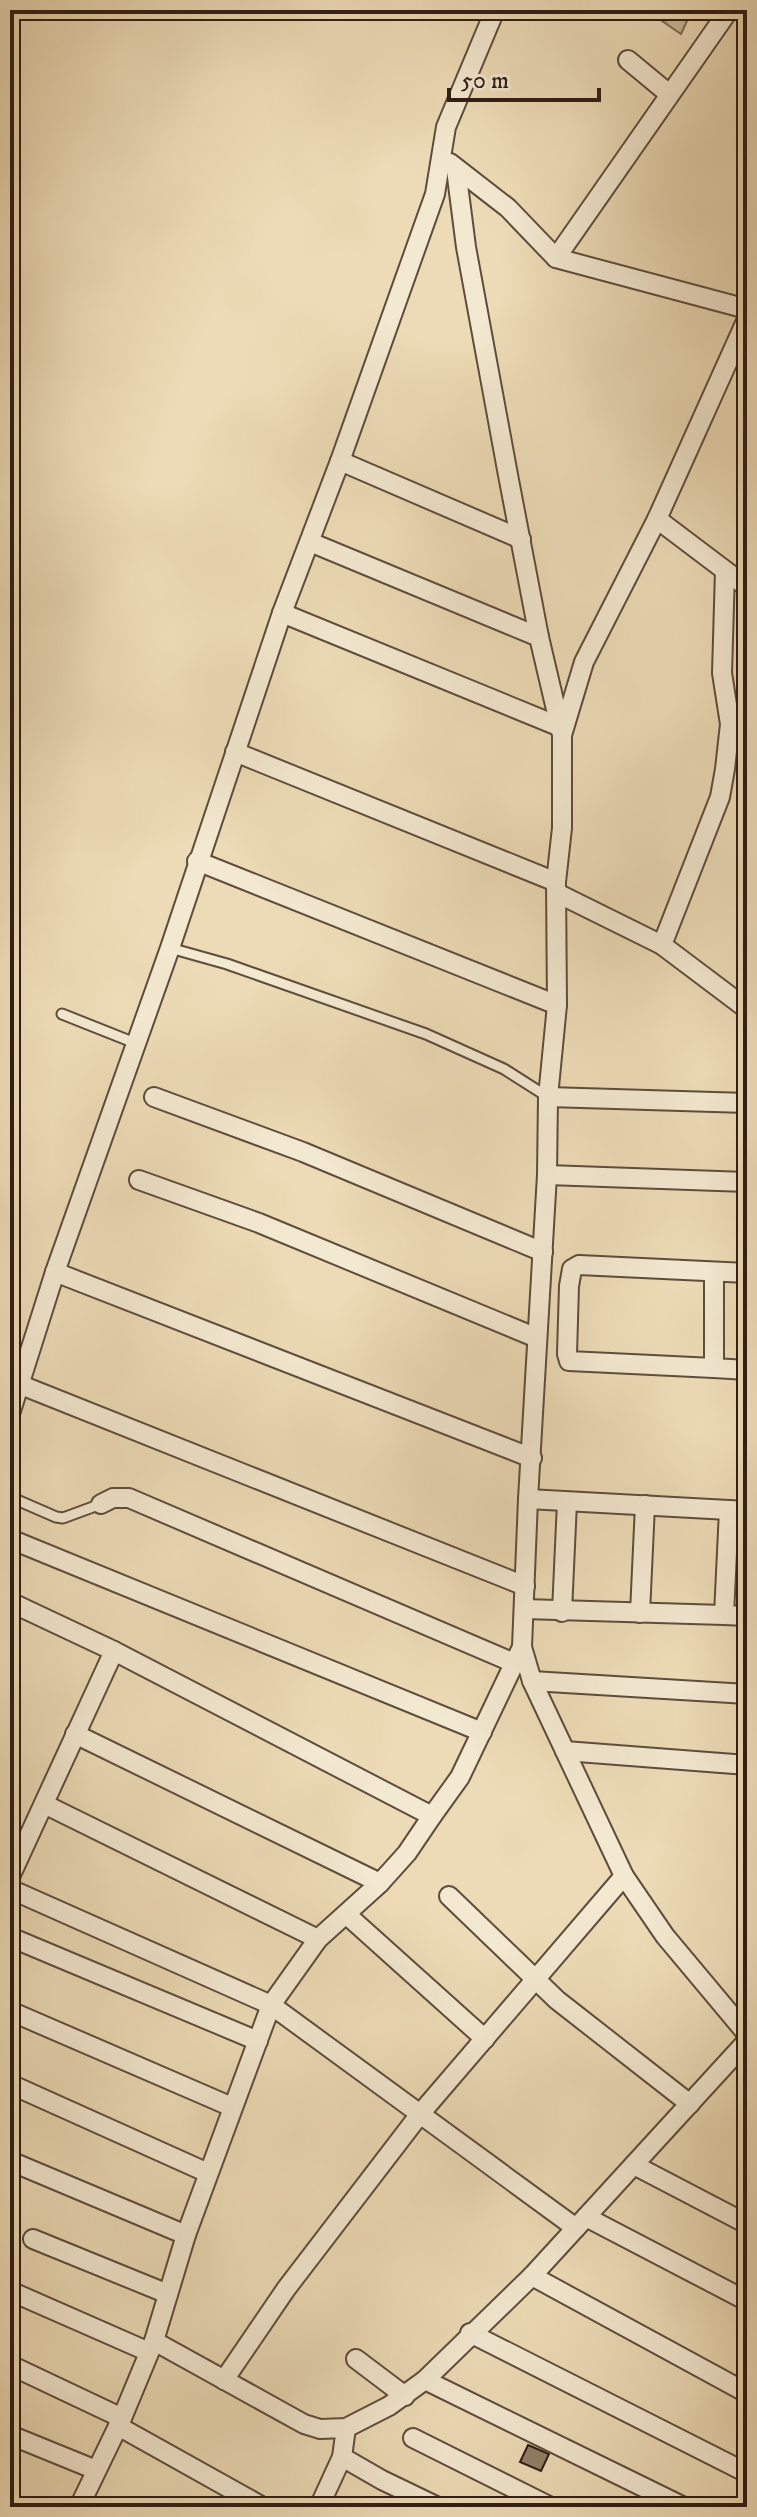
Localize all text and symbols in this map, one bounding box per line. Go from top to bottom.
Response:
scale bar [449,52,599,102]
text: 50 m [461,66,509,96]

